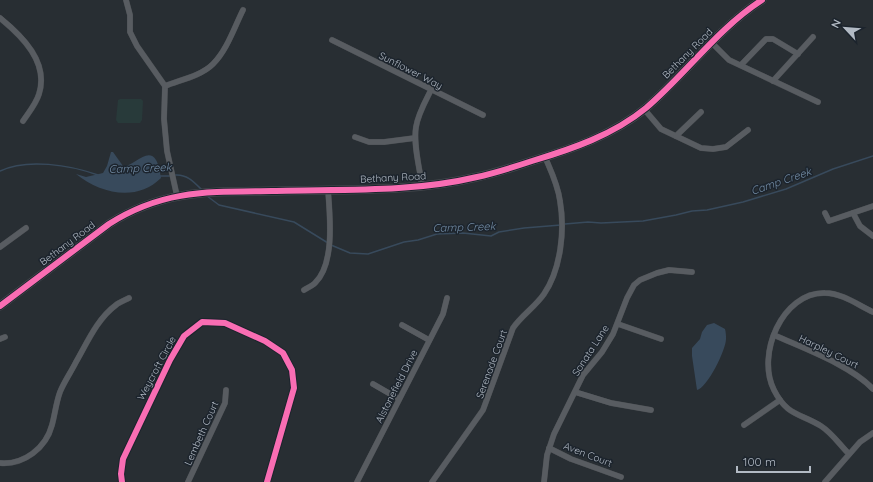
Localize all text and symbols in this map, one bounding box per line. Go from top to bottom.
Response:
north arrow [825,8,865,48]
text: N [828,17,844,30]
street label: Bethany Road [659,25,715,81]
street label: Sunflower Way [377,49,445,92]
water label: Camp Creek [108,160,173,176]
water label: Camp Creek [749,164,814,198]
street label: Bethany Road [360,169,426,186]
street label: Bethany Road [37,218,98,269]
water label: Camp Creek [432,219,497,235]
street label: Sonata Lane [569,322,612,378]
street label: Serenade Court [473,327,510,400]
street label: Harpley Court [797,331,861,372]
street label: Weycroft Circle [134,334,179,402]
street label: Alstonefield Drive [372,347,421,425]
street label: Lembeth Court [181,398,222,467]
street label: Aven Court [562,439,615,470]
scale bar [737,448,810,474]
text: 100 m [743,454,776,469]

